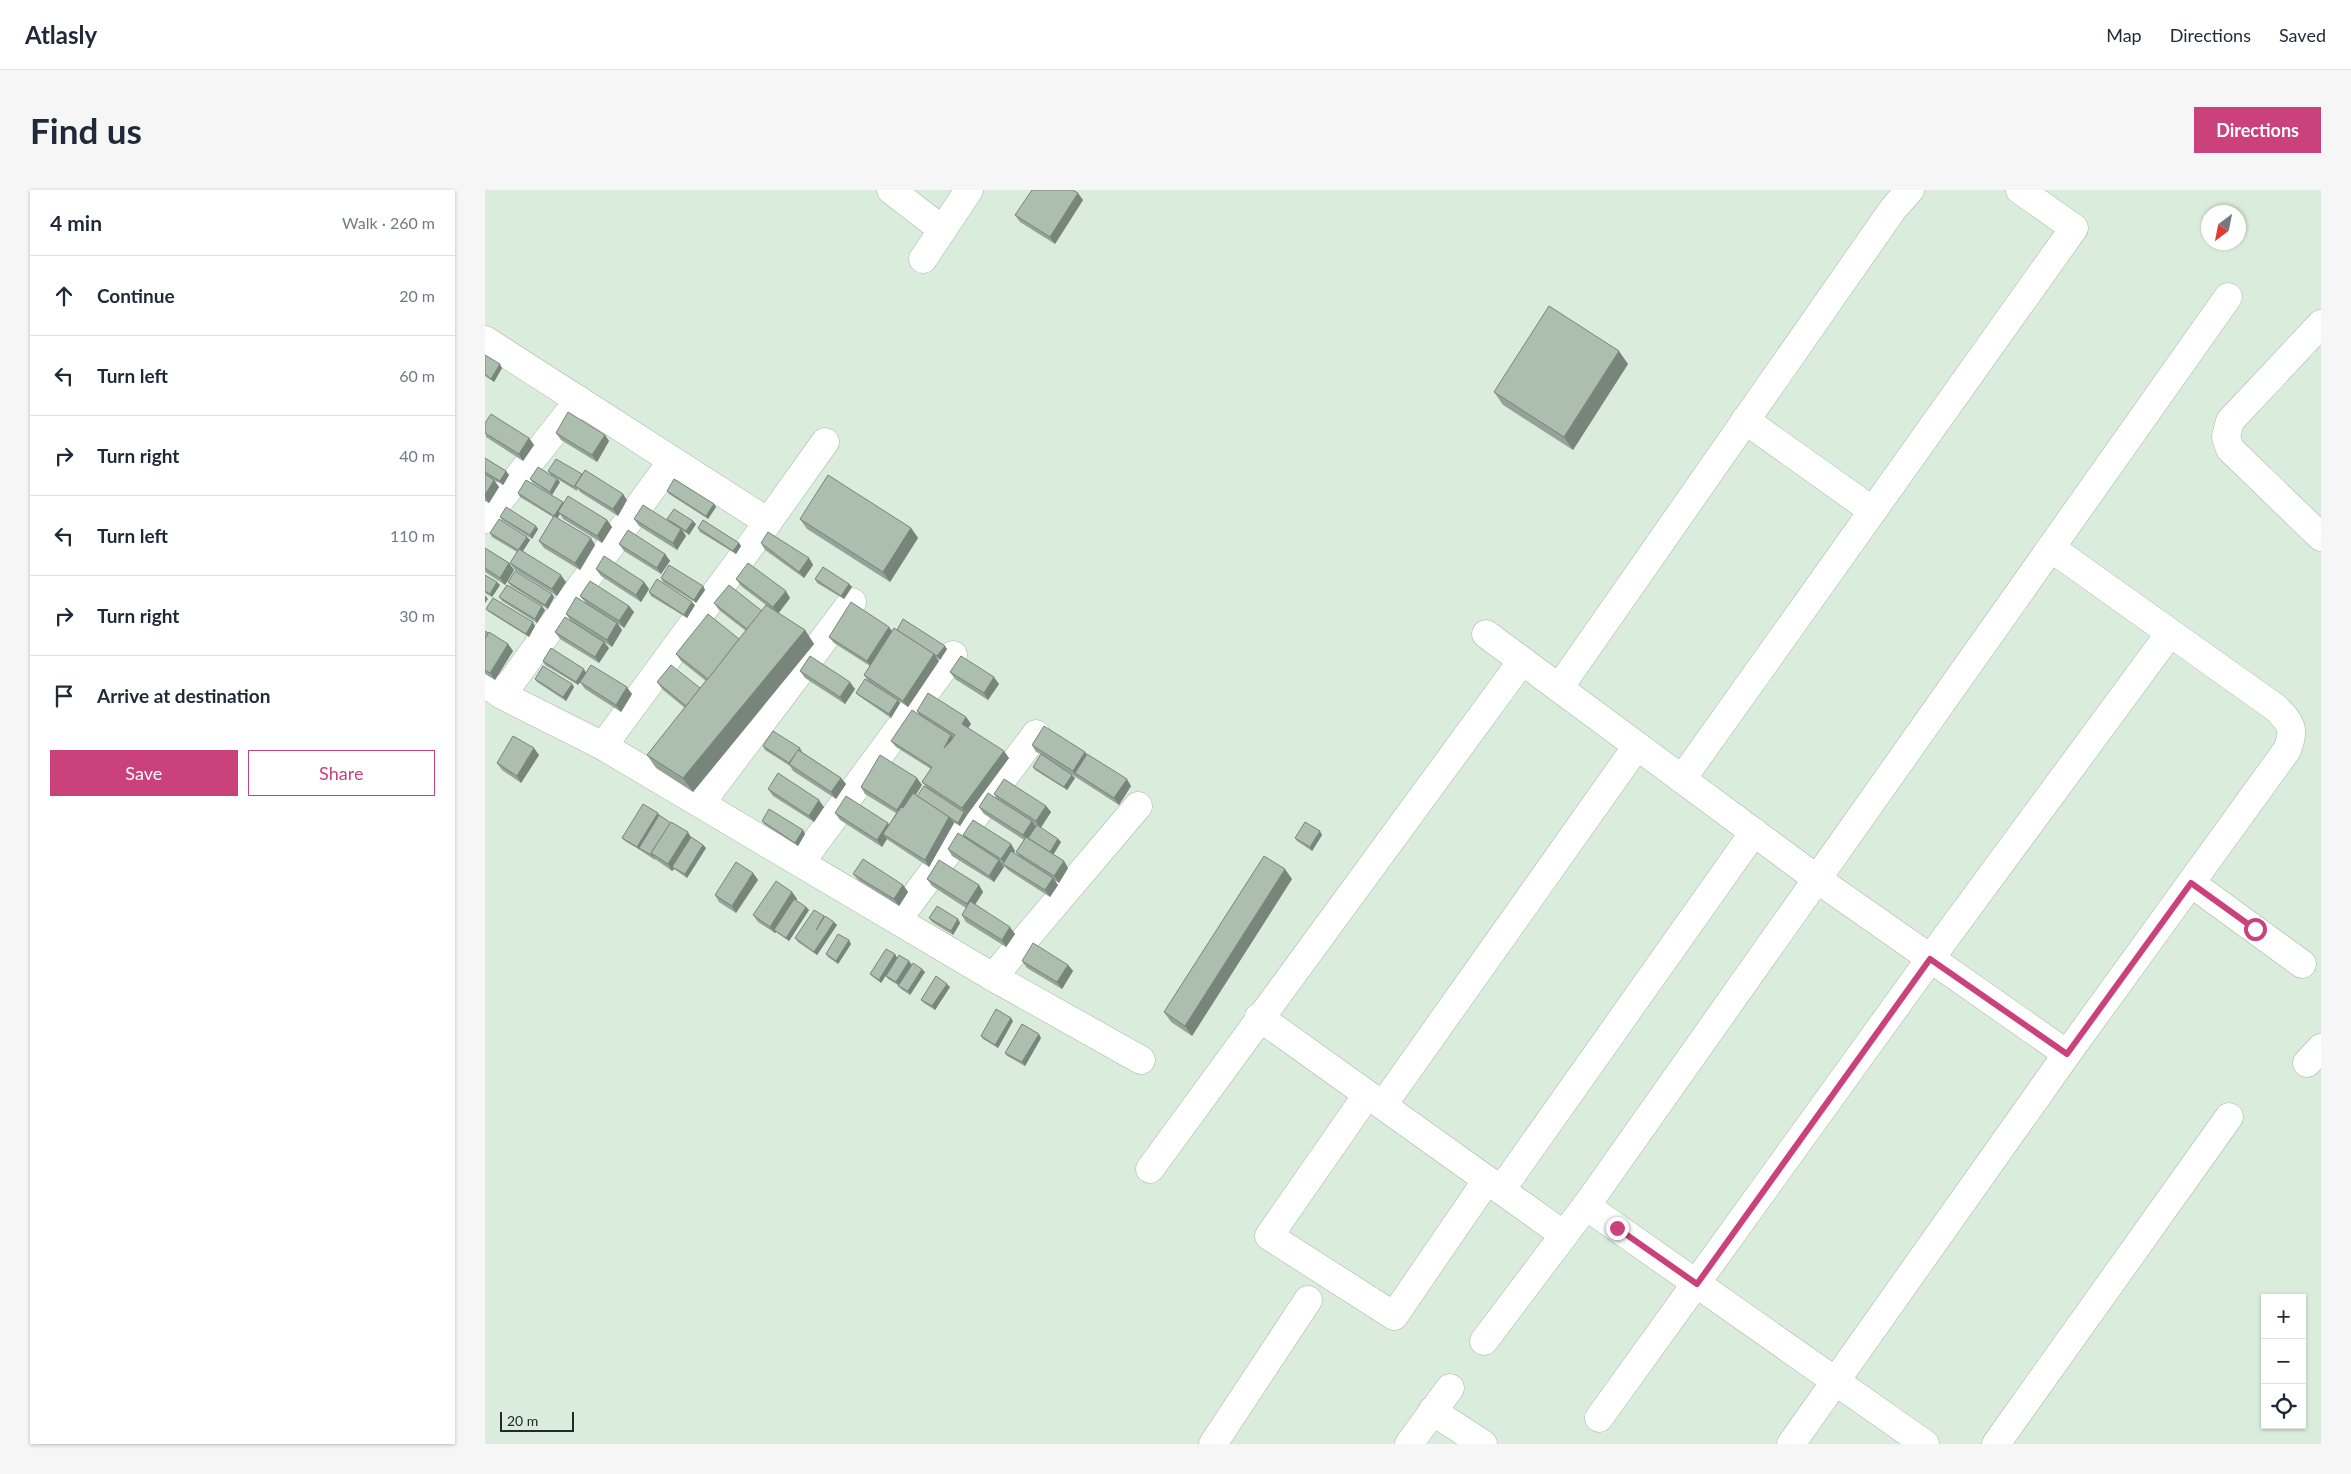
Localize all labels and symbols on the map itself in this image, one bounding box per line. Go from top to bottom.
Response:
north arrow [2201,205,2246,250]
route start [2244,918,2267,941]
route end [1606,1217,1629,1240]
scale bar [500,1409,574,1432]

